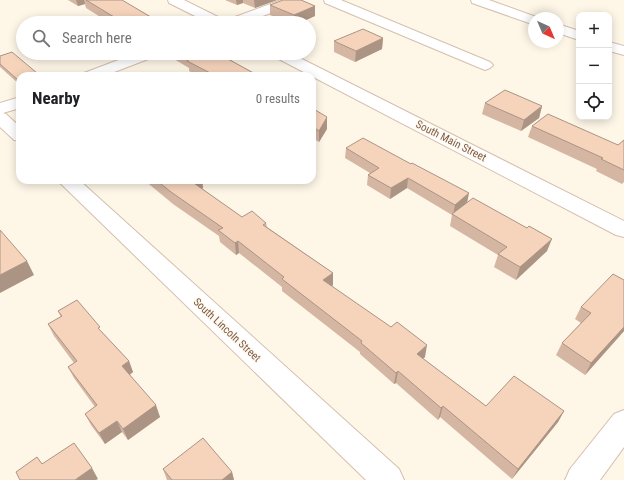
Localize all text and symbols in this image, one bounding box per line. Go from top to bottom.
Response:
north arrow [528,12,564,48]
map controls [576,12,612,120]
button: + [576,12,612,48]
search box [16,16,316,60]
icon: search [30,27,52,49]
text: Search here [62,29,132,47]
button: − [576,48,612,84]
button: locate [576,84,612,120]
text: Nearby [32,88,80,108]
text: 0 results [256,91,300,106]
street label: South Main Street [414,118,488,164]
street label: South Lincoln Street [191,295,263,365]

